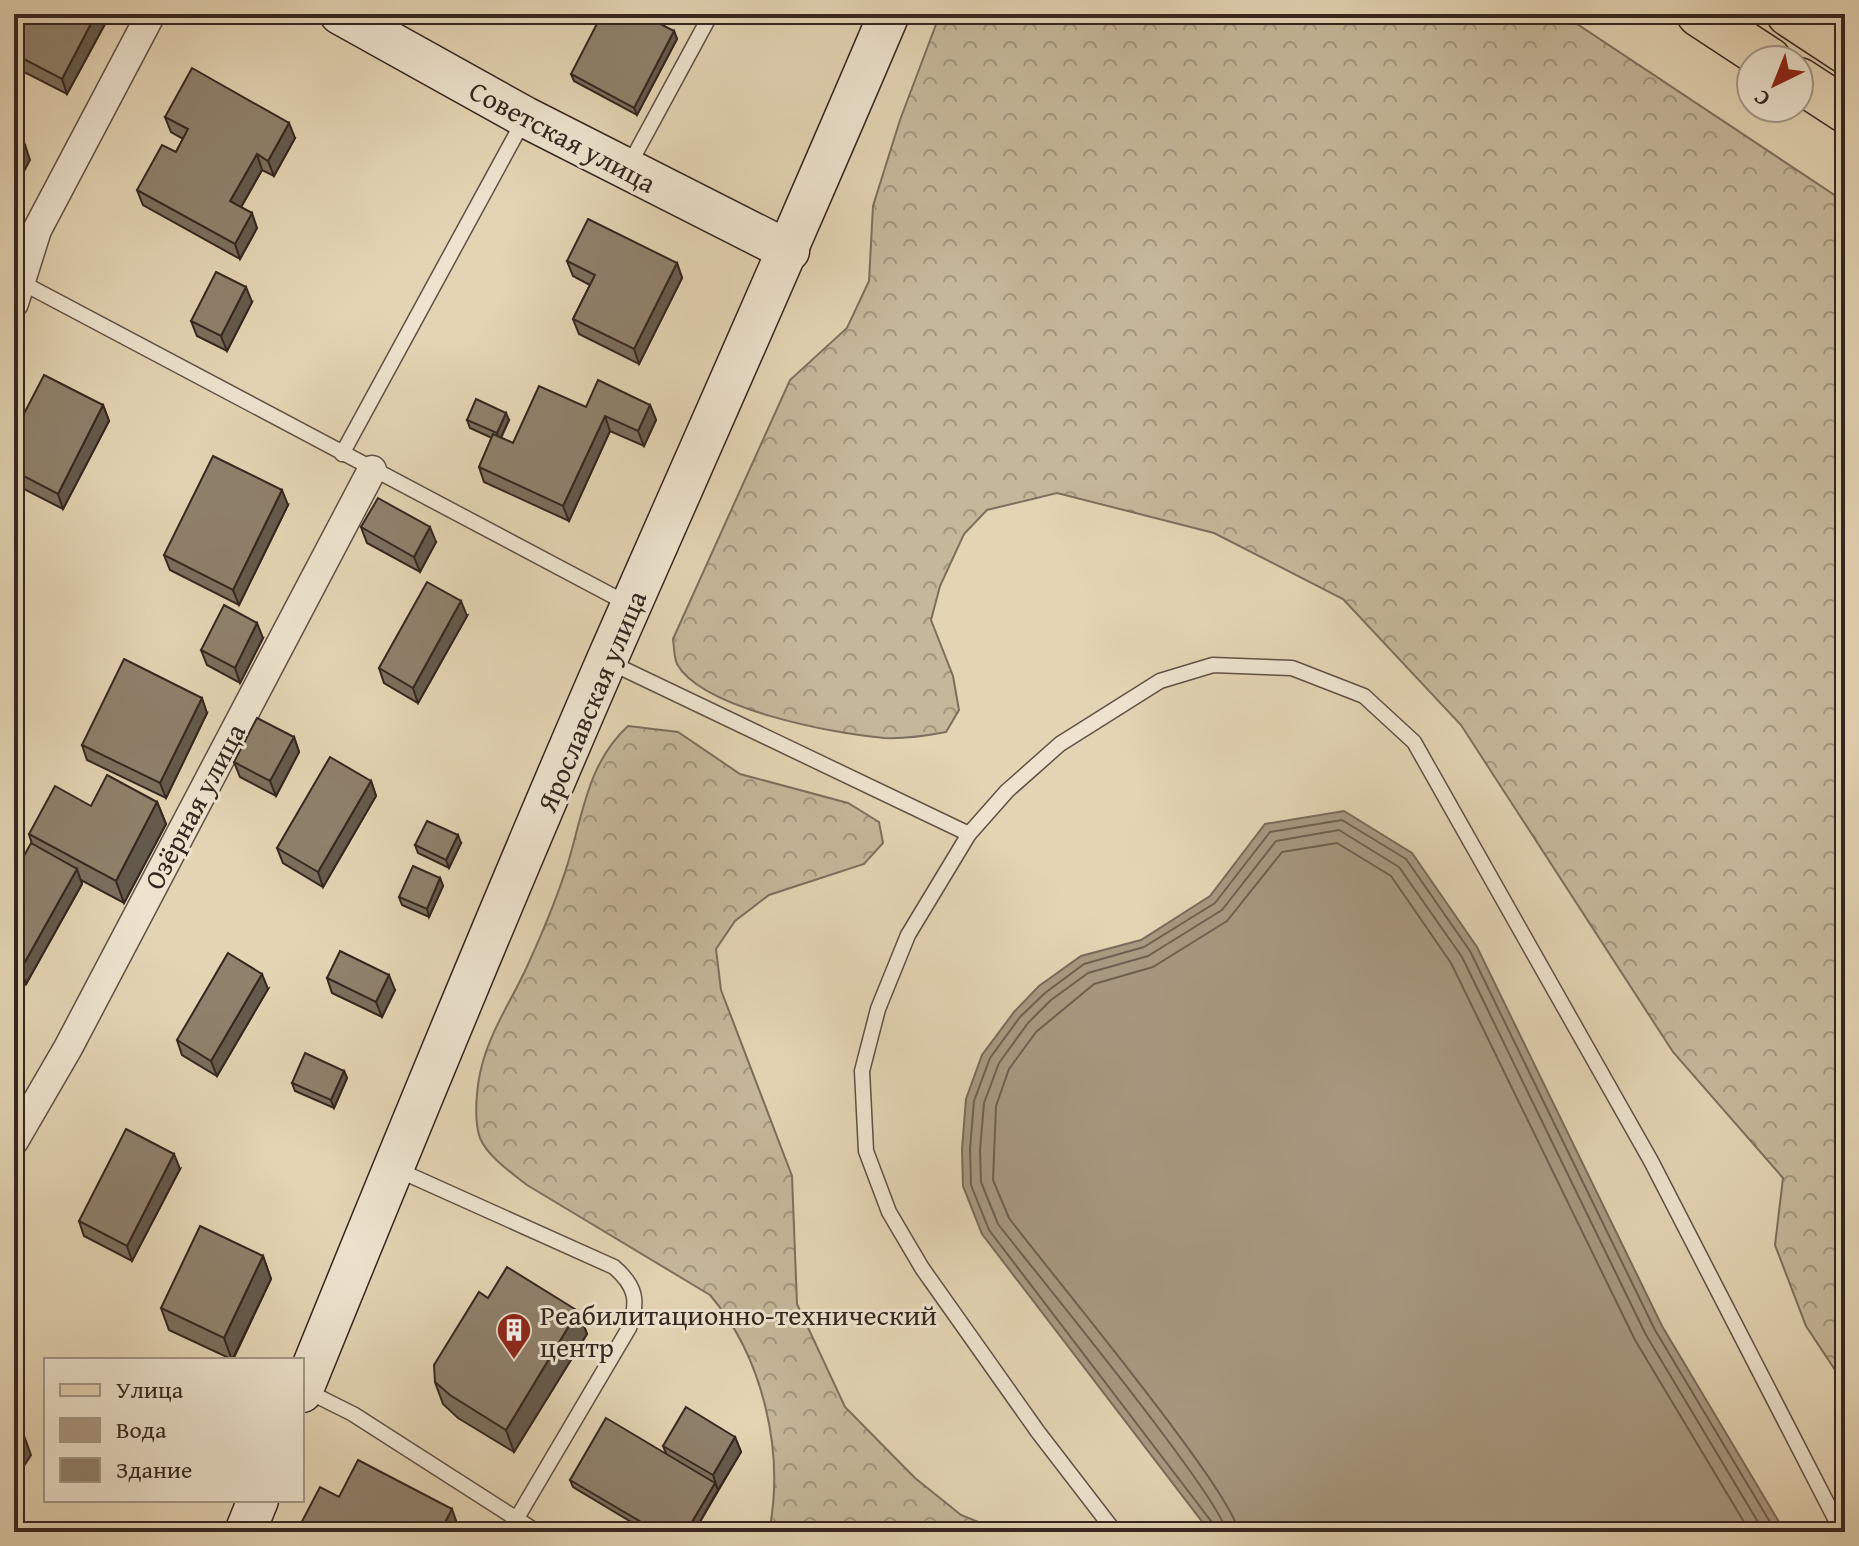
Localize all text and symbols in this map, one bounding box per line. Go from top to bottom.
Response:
north arrow [1735,44,1815,124]
street label: Советская улица [462,70,664,203]
text: С [1746,83,1777,115]
street label: Ярославская улица [525,583,656,819]
street label: Озёрная улица [133,715,255,896]
place label: Реабилитационно-технический центр [540,1294,937,1367]
building icon: Реабилитационно-технический центр [495,1311,533,1361]
legend [44,1358,304,1502]
text: Улица [116,1372,184,1407]
text: Вода [116,1412,167,1447]
text: Здание [116,1452,192,1487]

